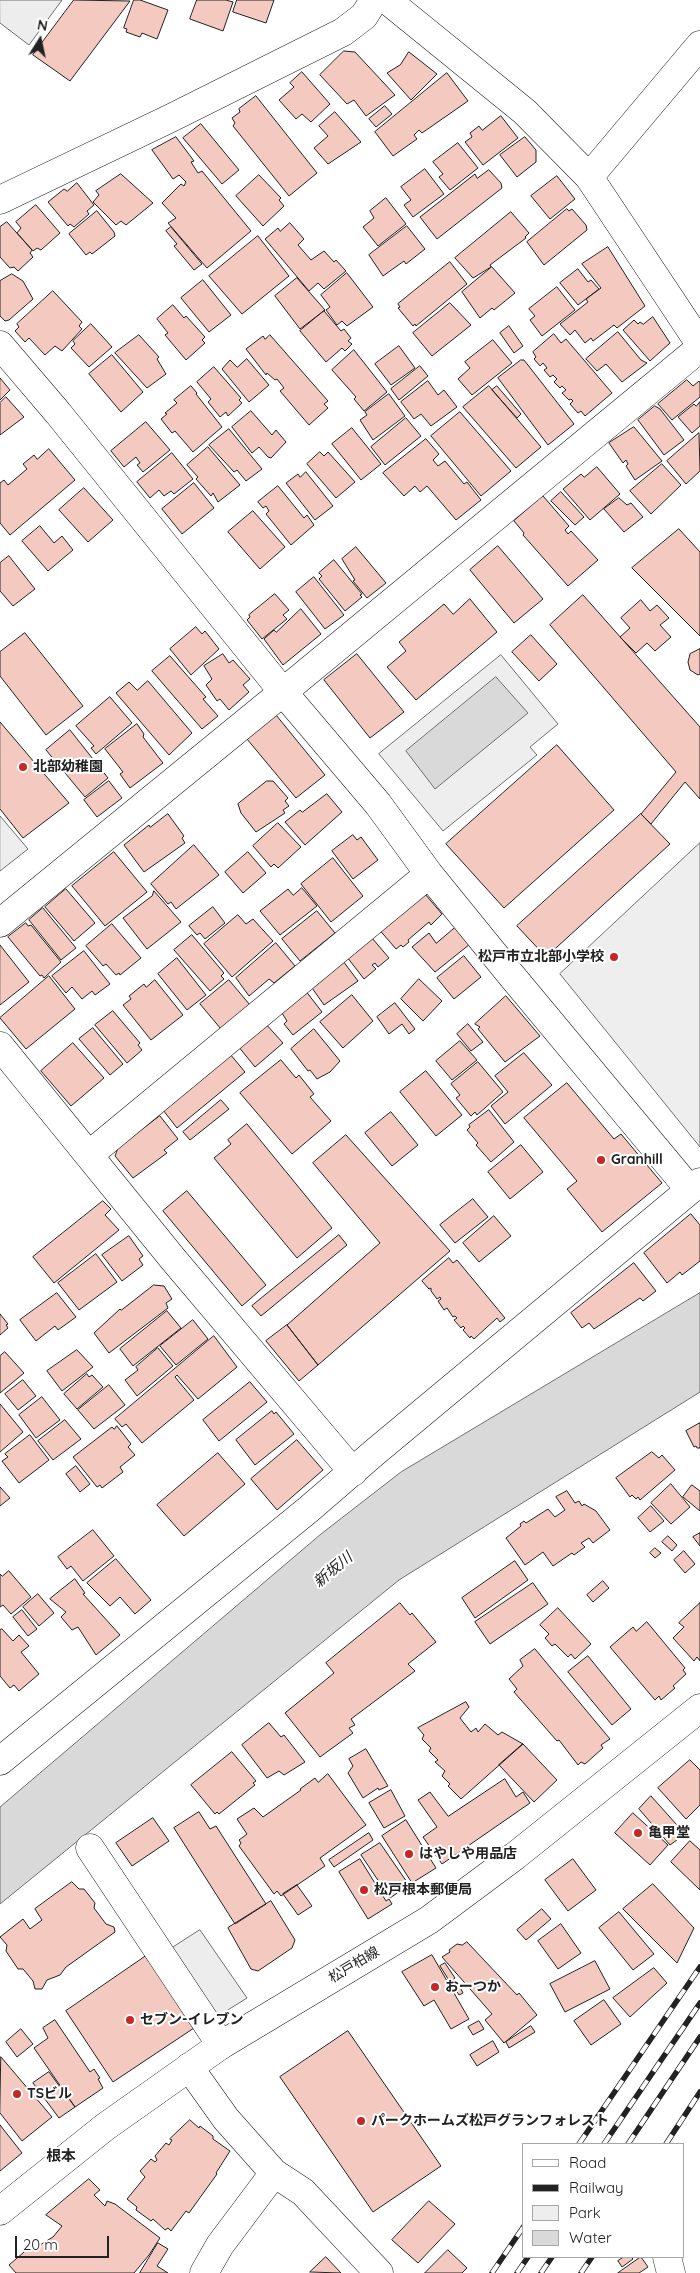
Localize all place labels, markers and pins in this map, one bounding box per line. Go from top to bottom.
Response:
place label: 北部幼稚園 [33,759,103,775]
marker: 北部幼稚園 [17,761,29,773]
place label: 松戸市立北部小学校 [478,949,604,965]
marker: 松戸市立北部小学校 [608,951,620,963]
place label: Granhill [611,1152,663,1168]
marker: Granhill [595,1154,607,1166]
place label: 亀甲堂 [648,1825,690,1841]
marker: 亀甲堂 [632,1827,644,1839]
place label: はやしや用品店 [419,1846,517,1862]
marker: はやしや用品店 [403,1848,415,1860]
place label: 松戸根本郵便局 [374,1882,472,1898]
marker: 松戸根本郵便局 [358,1884,370,1896]
place label: おーつか [445,1979,501,1995]
marker: おーつか [429,1981,441,1993]
place label: セブン-イレブン [140,2012,244,2028]
marker: セブン-イレブン [124,2014,136,2026]
place label: TSビル [27,2086,72,2102]
marker: TSビル [11,2088,23,2100]
place label: パークホームズ松戸グランフォレスト [371,2113,609,2129]
marker: パークホームズ松戸グランフォレスト [355,2115,367,2127]

